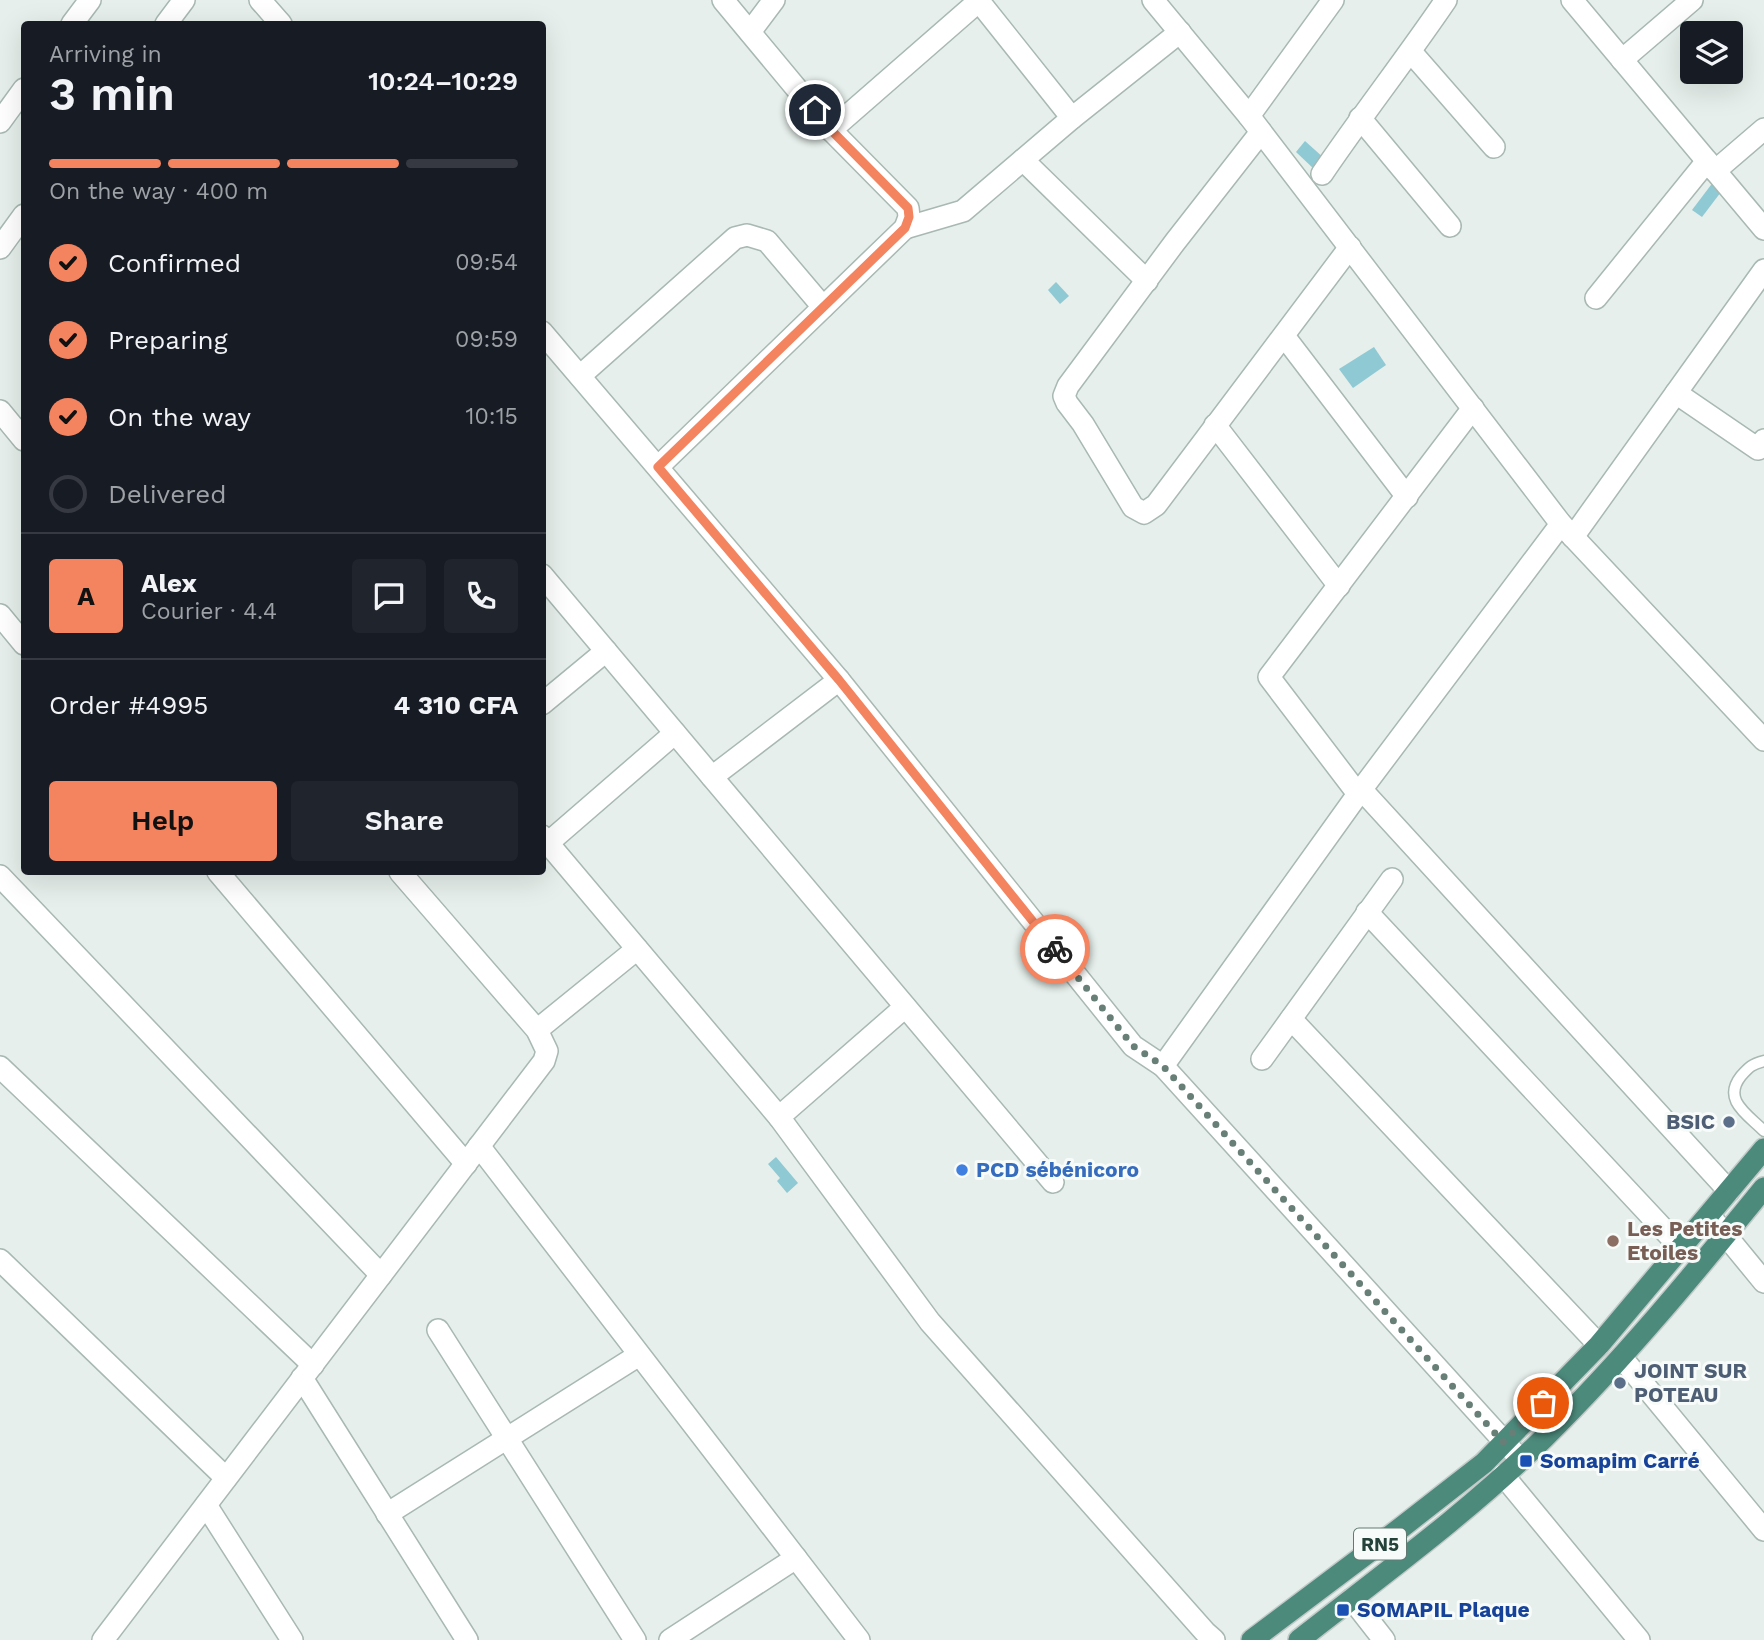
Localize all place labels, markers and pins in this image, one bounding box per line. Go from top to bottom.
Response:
pin [785,80,845,140]
place label: BSIC [1666,1109,1715,1134]
marker: BSIC [1721,1114,1737,1130]
place label: PCD sébénicoro [976,1157,1139,1182]
marker: PCD sébénicoro [954,1162,970,1178]
place label: Les Petites Etoiles [1627,1216,1742,1265]
marker: Les Petites Etoiles [1605,1233,1621,1249]
place label: JOINT SUR POTEAU [1634,1358,1748,1407]
pin [1513,1373,1573,1433]
marker: JOINT SUR POTEAU [1612,1375,1628,1391]
place label: Somapim Carré [1540,1448,1700,1473]
marker: Somapim Carré [1518,1453,1534,1469]
place label: SOMAPIL Plaque [1357,1597,1530,1622]
marker: SOMAPIL Plaque [1335,1602,1351,1618]

